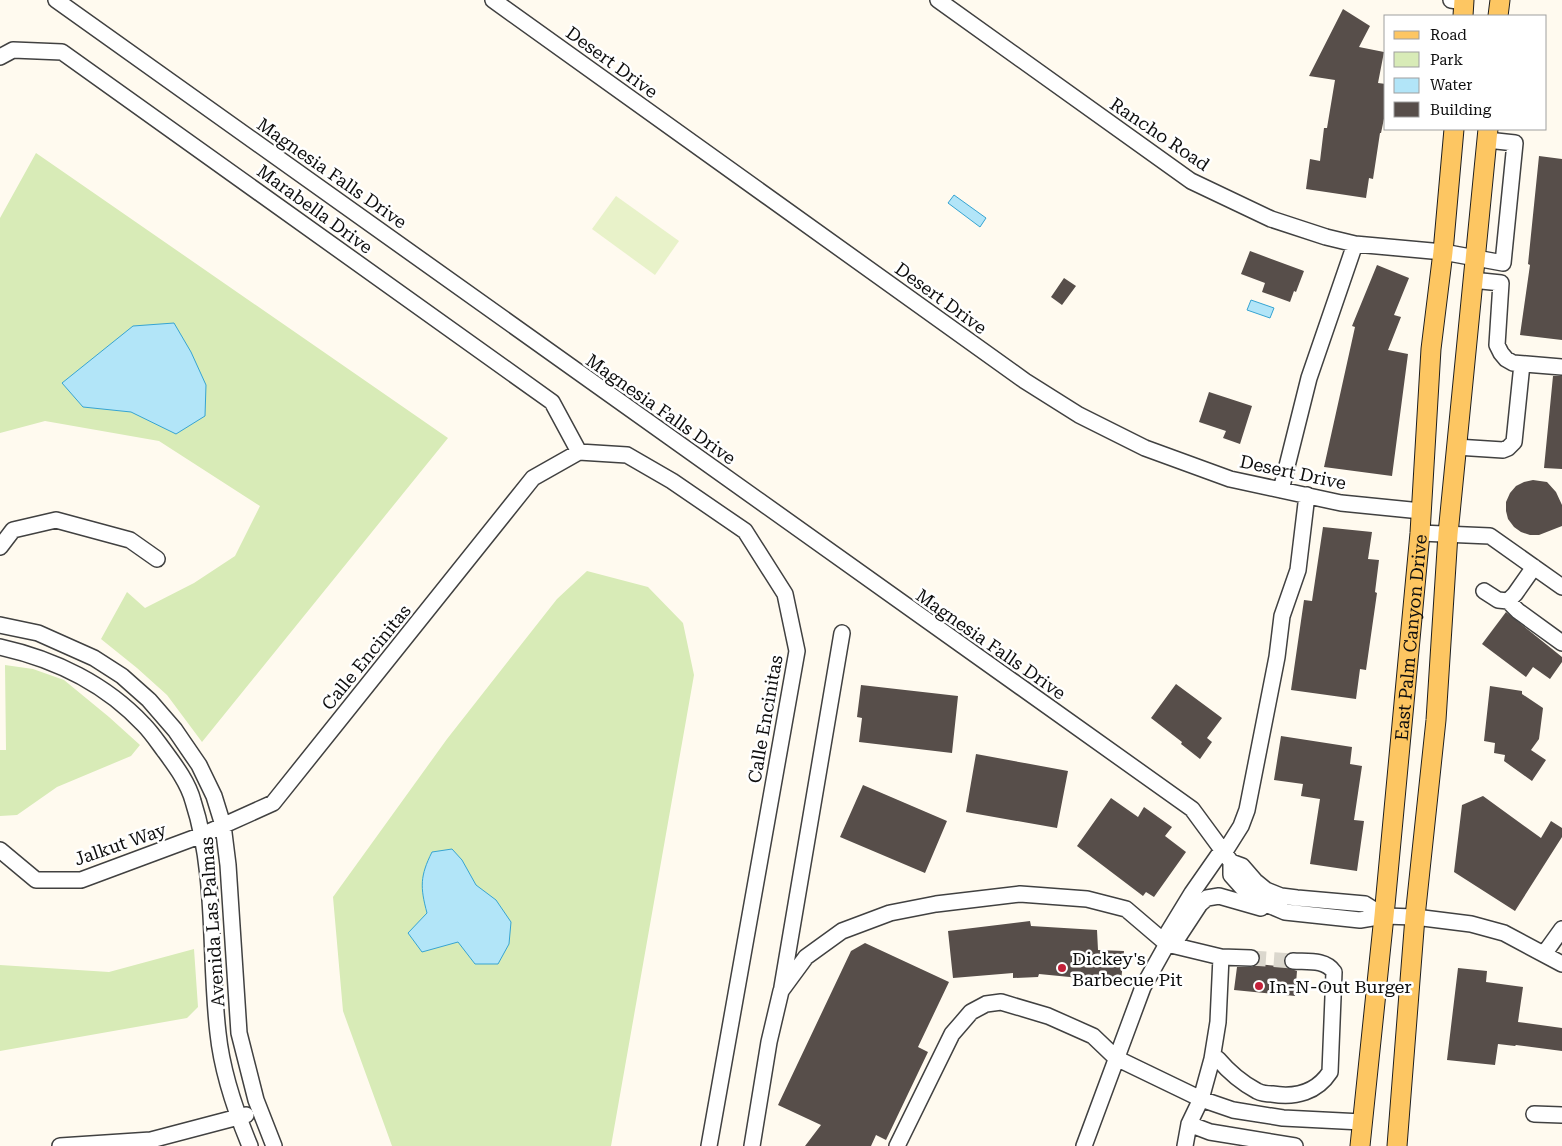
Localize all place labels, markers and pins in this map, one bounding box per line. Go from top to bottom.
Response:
place label: Dickey's Barbecue Pit [1072,948,1183,990]
marker: Dickey's Barbecue Pit [1056,962,1068,974]
place label: In-N-Out Burger [1269,976,1412,997]
marker: In-N-Out Burger [1253,980,1265,992]

